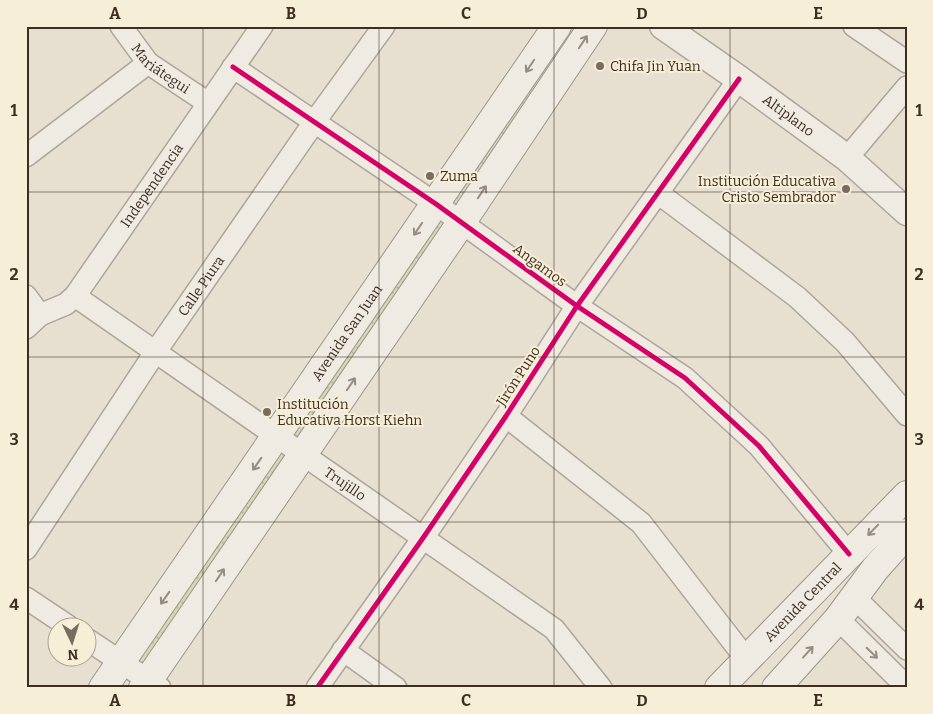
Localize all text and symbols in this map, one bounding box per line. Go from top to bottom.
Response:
text: A [109,4,121,23]
text: B [286,4,296,23]
text: C [461,4,471,23]
text: D [636,4,648,23]
text: E [813,4,823,23]
one-way arrow [578,35,588,49]
street label: Mariátegui [128,40,193,97]
place label: Chifa Jin Yuan [610,58,701,75]
one-way arrow [525,59,535,73]
marker: Chifa Jin Yuan [594,60,606,72]
street label: Altiplano [759,91,817,140]
text: 1 [11,101,18,120]
text: 1 [916,101,923,120]
street label: Independencia [117,140,187,231]
place label: Zuma [440,168,478,185]
marker: Zuma [424,170,436,182]
place label: Institución Educativa Cristo Sembrador [698,173,836,206]
marker: Institución Educativa Cristo Sembrador [840,183,852,195]
one-way arrow [477,185,487,199]
one-way arrow [413,222,423,236]
street label: Angamos [510,240,570,290]
street label: Calle Piura [175,252,228,320]
text: 2 [9,265,19,284]
text: 2 [914,265,924,284]
street label: Avenida San Juan [308,281,386,384]
street label: Jirón Puno [492,343,544,410]
one-way arrow [347,377,357,391]
place label: Institución Educativa Horst Kiehn [277,396,422,429]
marker: Institución Educativa Horst Kiehn [261,406,273,418]
text: 3 [9,430,19,449]
text: 3 [914,430,924,449]
one-way arrow [252,457,262,471]
street label: Trujillo [321,464,369,505]
one-way arrow [867,524,879,536]
street label: Avenida Central [761,559,845,645]
one-way arrow [215,569,225,583]
one-way arrow [160,591,170,605]
text: 4 [9,595,19,614]
text: 4 [914,595,924,614]
north arrow [48,616,98,666]
one-way arrow [803,645,814,658]
text: N [67,646,79,663]
one-way arrow [866,647,878,659]
text: A [109,691,121,710]
text: B [286,691,296,710]
text: C [461,691,471,710]
text: D [636,691,648,710]
text: E [813,691,823,710]

